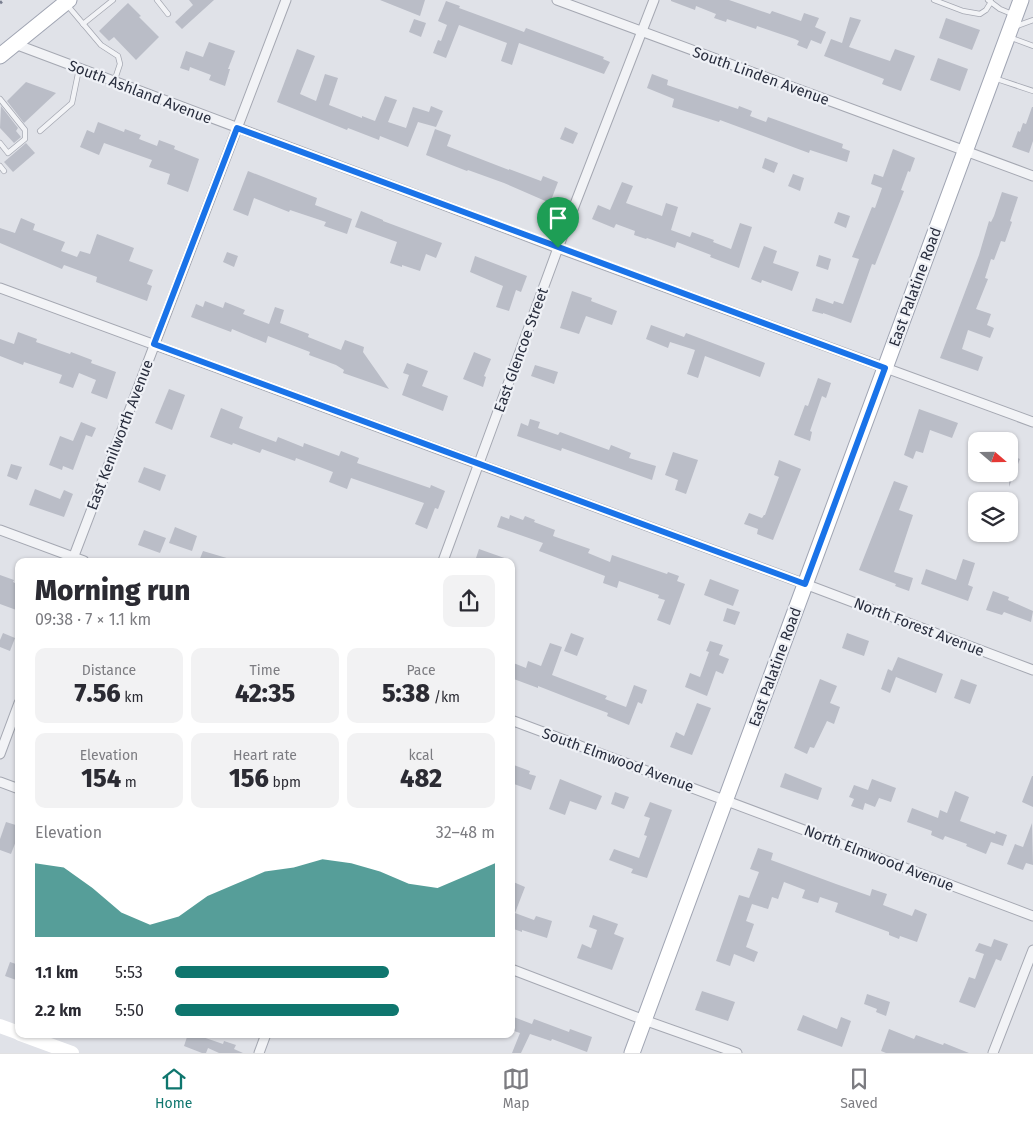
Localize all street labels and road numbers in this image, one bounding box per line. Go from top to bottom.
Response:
street label: South Linden Avenue [690,43,832,109]
street label: South Ashland Avenue [66,56,214,128]
street label: East Palatine Road [885,225,945,349]
street label: East Glencoe Street [490,285,552,415]
street label: East Kenilworth Avenue [83,357,157,513]
street label: North Forest Avenue [851,594,987,660]
street label: East Palatine Road [745,605,805,729]
street label: South Elmwood Avenue [540,724,696,796]
street label: North Elmwood Avenue [801,821,957,895]

